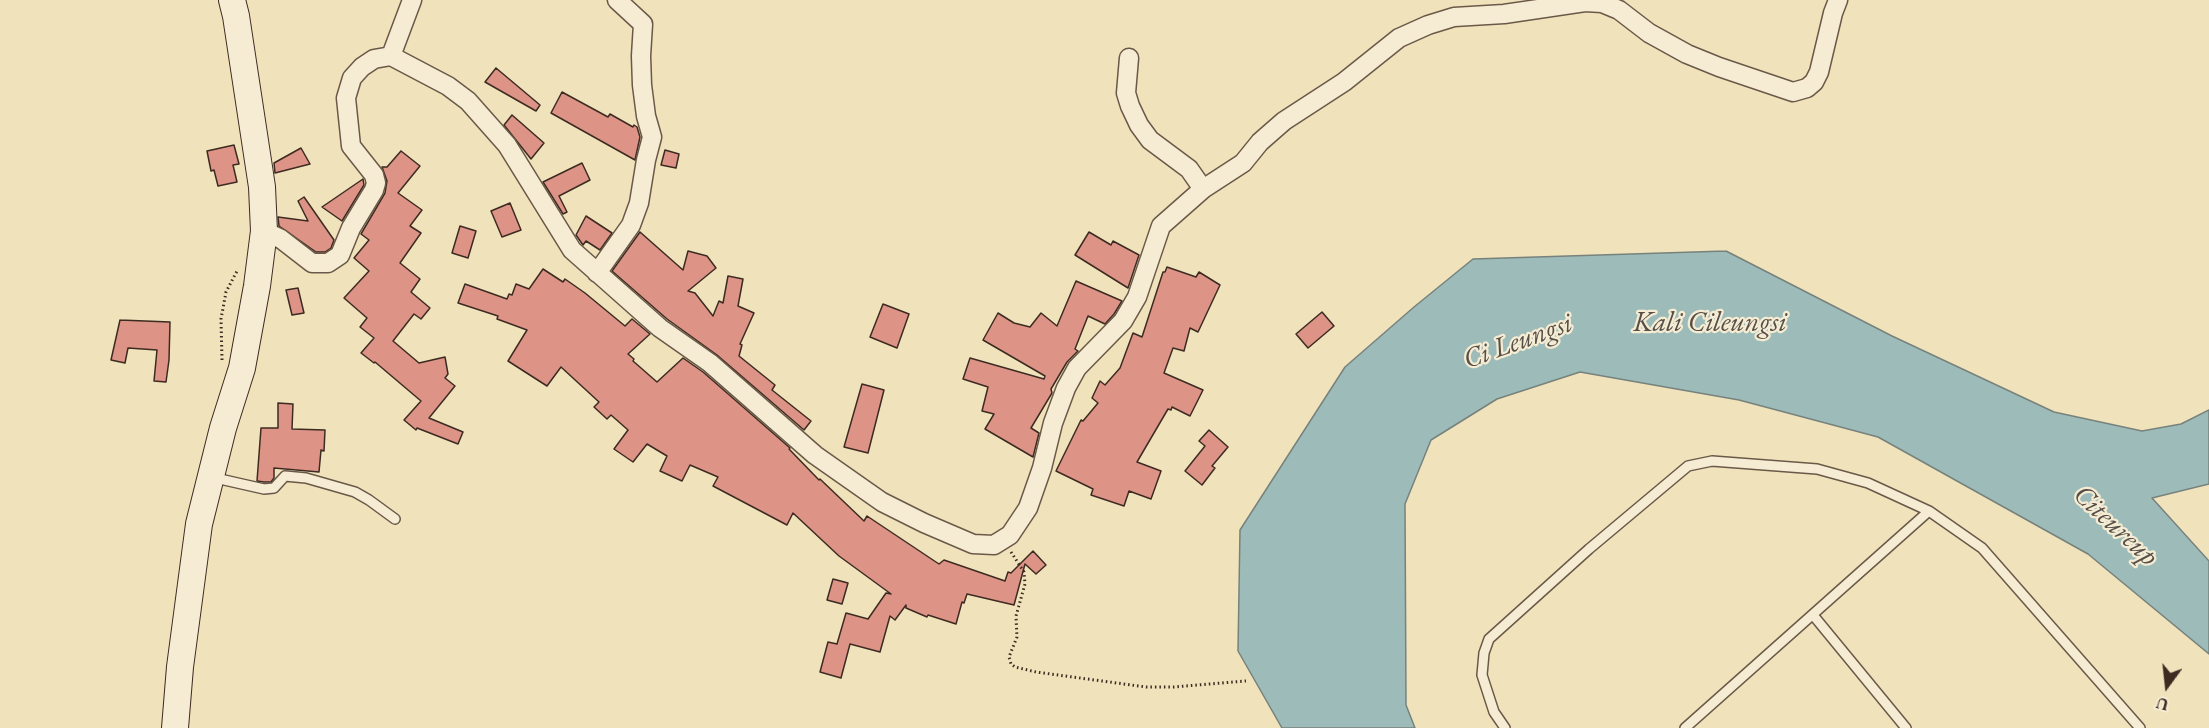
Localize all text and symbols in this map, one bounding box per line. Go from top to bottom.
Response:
water label: Kali Cileungsi [1633,306,1787,340]
water label: Ci Leungsi [1459,307,1577,377]
water label: Citeureup [2066,478,2164,574]
north arrow [2137,656,2197,716]
text: U [2154,692,2171,716]

